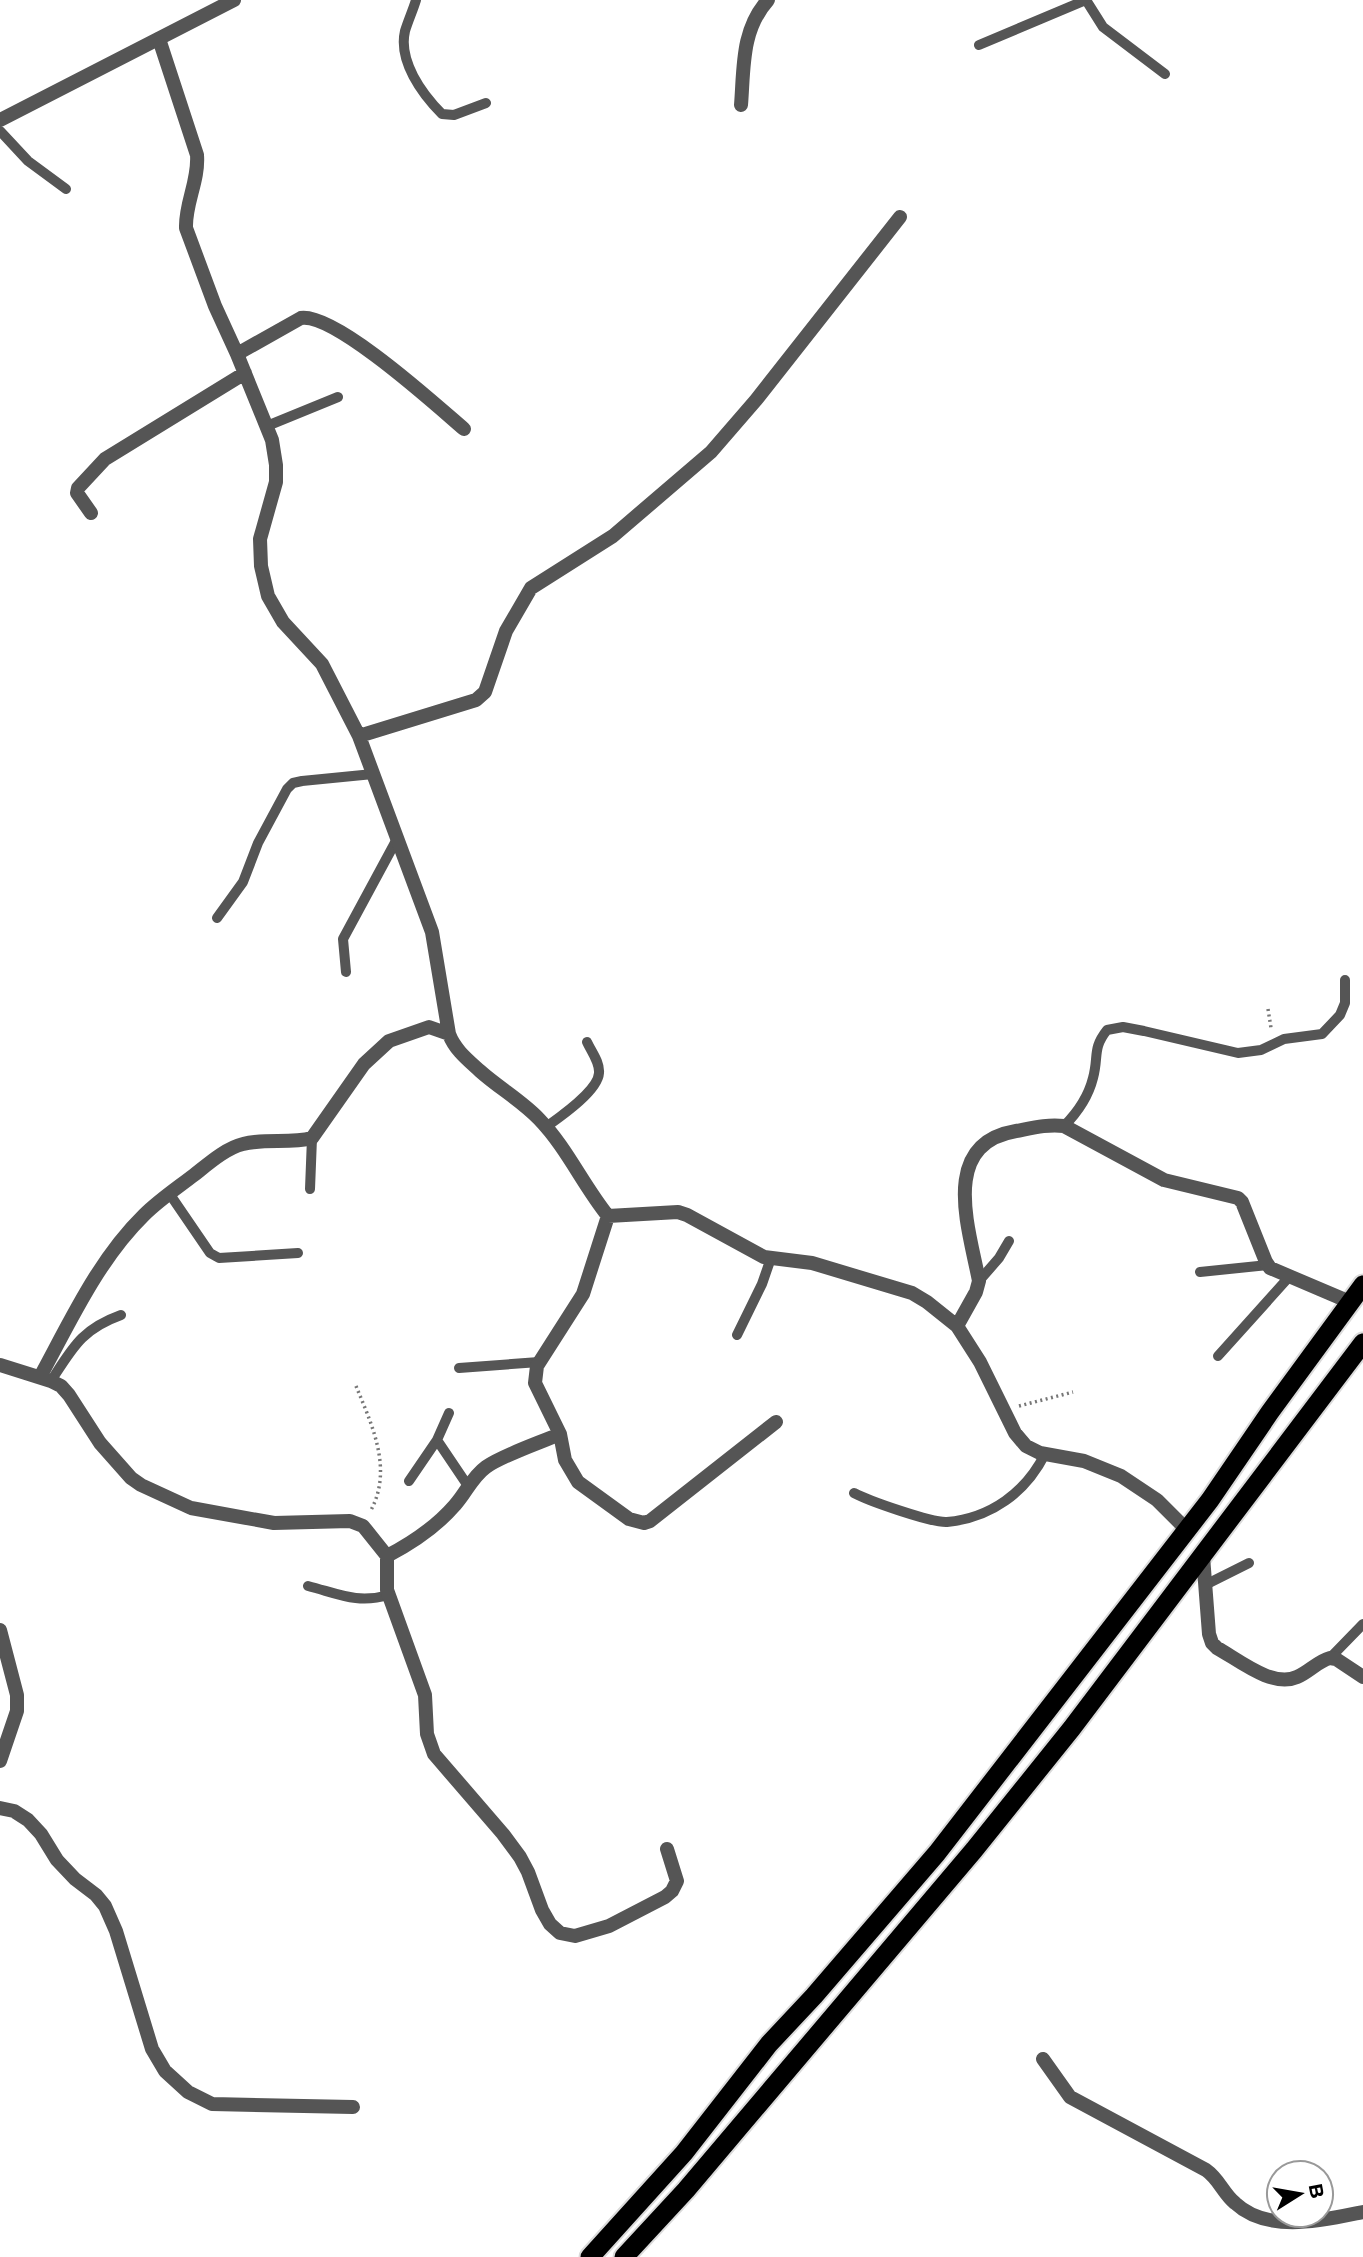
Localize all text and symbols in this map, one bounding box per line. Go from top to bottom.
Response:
north arrow [1265,2159,1335,2229]
text: B [1304,2182,1329,2200]

